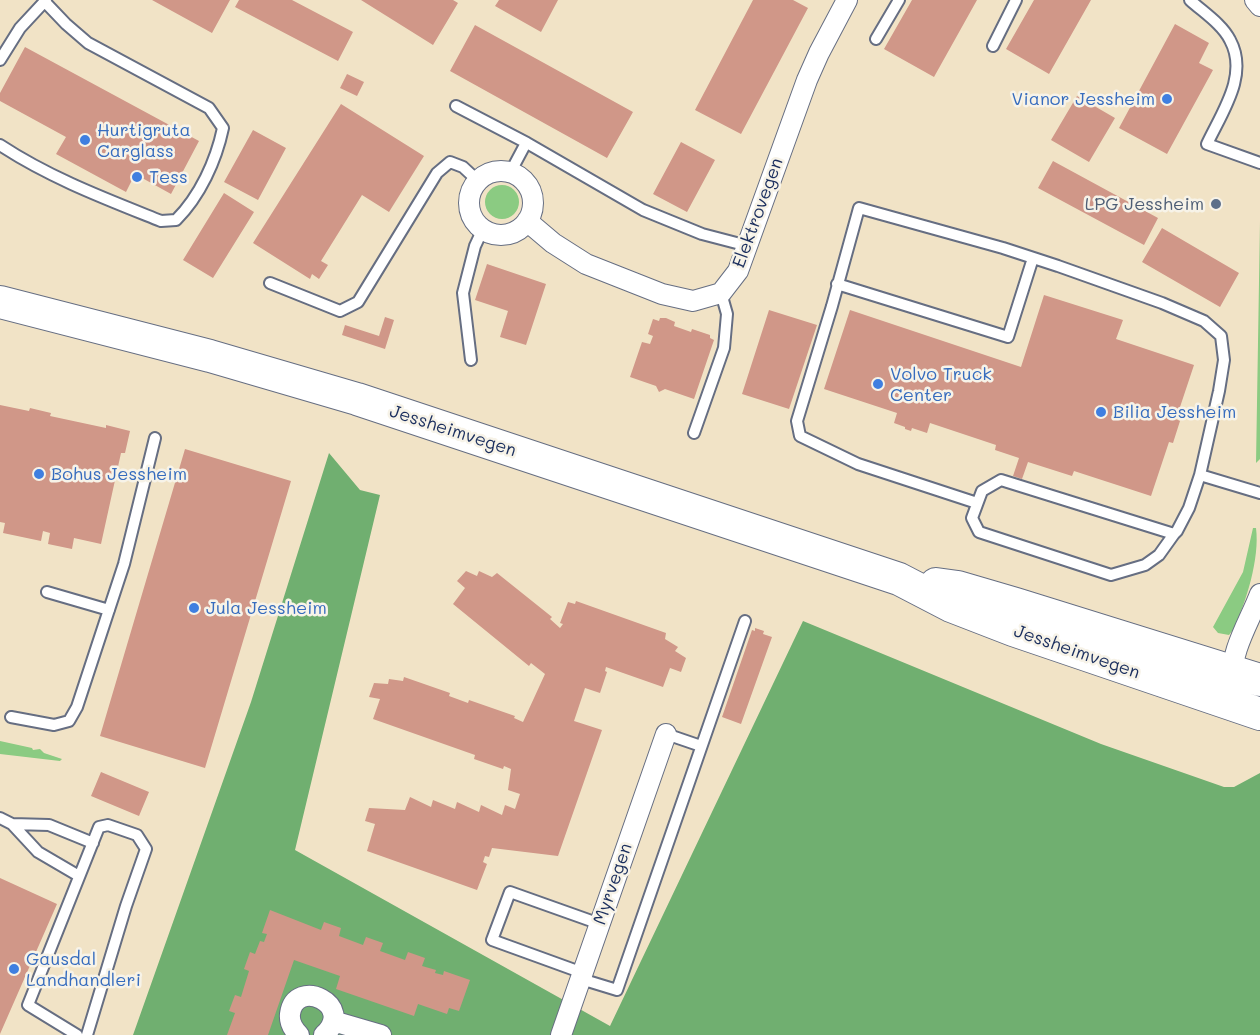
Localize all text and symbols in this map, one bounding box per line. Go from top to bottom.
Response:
place label: Vianor Jessheim [1012,88,1155,110]
marker: Vianor Jessheim [1160,92,1174,106]
place label: Hurtigruta Carglass [97,119,191,162]
marker: Hurtigruta Carglass [78,133,92,147]
street label: Elektrovegen [728,155,788,271]
place label: Tess [149,166,188,188]
marker: Tess [130,170,144,184]
place label: LPG Jessheim [1085,193,1204,215]
marker: LPG Jessheim [1209,197,1223,211]
place label: Volvo Truck Center [890,363,992,406]
marker: Volvo Truck Center [871,377,885,391]
street label: Jessheimvegen [387,400,519,462]
place label: Bilia Jessheim [1113,401,1236,423]
marker: Bilia Jessheim [1094,405,1108,419]
place label: Bohus Jessheim [51,463,187,485]
marker: Bohus Jessheim [32,467,46,481]
place label: Jula Jessheim [206,597,327,619]
marker: Jula Jessheim [187,601,201,615]
street label: Jessheimvegen [1011,620,1143,684]
street label: Myrvegen [589,840,637,928]
place label: Gausdal Landhandleri [26,948,141,990]
marker: Gausdal Landhandleri [7,962,21,976]

